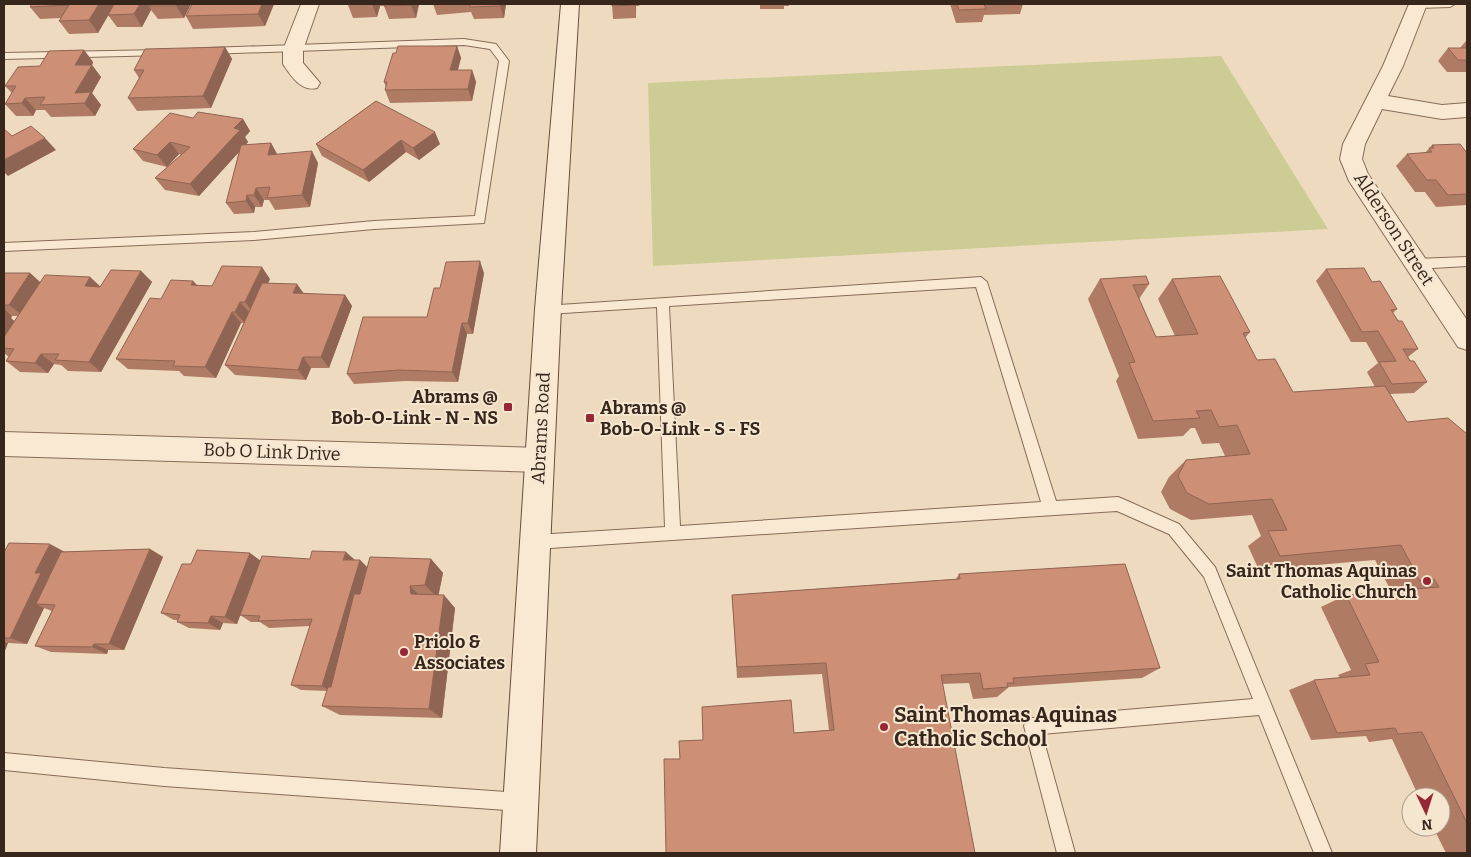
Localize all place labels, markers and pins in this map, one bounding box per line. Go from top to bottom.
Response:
place label: Abrams @ Bob-O-Link - N - NS [331,386,498,429]
place label: Abrams @ Bob-O-Link - S - FS [600,397,761,440]
marker: Abrams @ Bob-O-Link - N - NS [502,401,514,413]
marker: Abrams @ Bob-O-Link - S - FS [584,412,596,424]
place label: Saint Thomas Aquinas Catholic Church [1226,560,1418,603]
marker: Saint Thomas Aquinas Catholic Church [1421,575,1433,587]
place label: Priolo & Associates [414,631,505,674]
marker: Priolo & Associates [398,646,410,658]
place label: Saint Thomas Aquinas Catholic School [894,702,1117,752]
marker: Saint Thomas Aquinas Catholic School [878,721,890,733]

